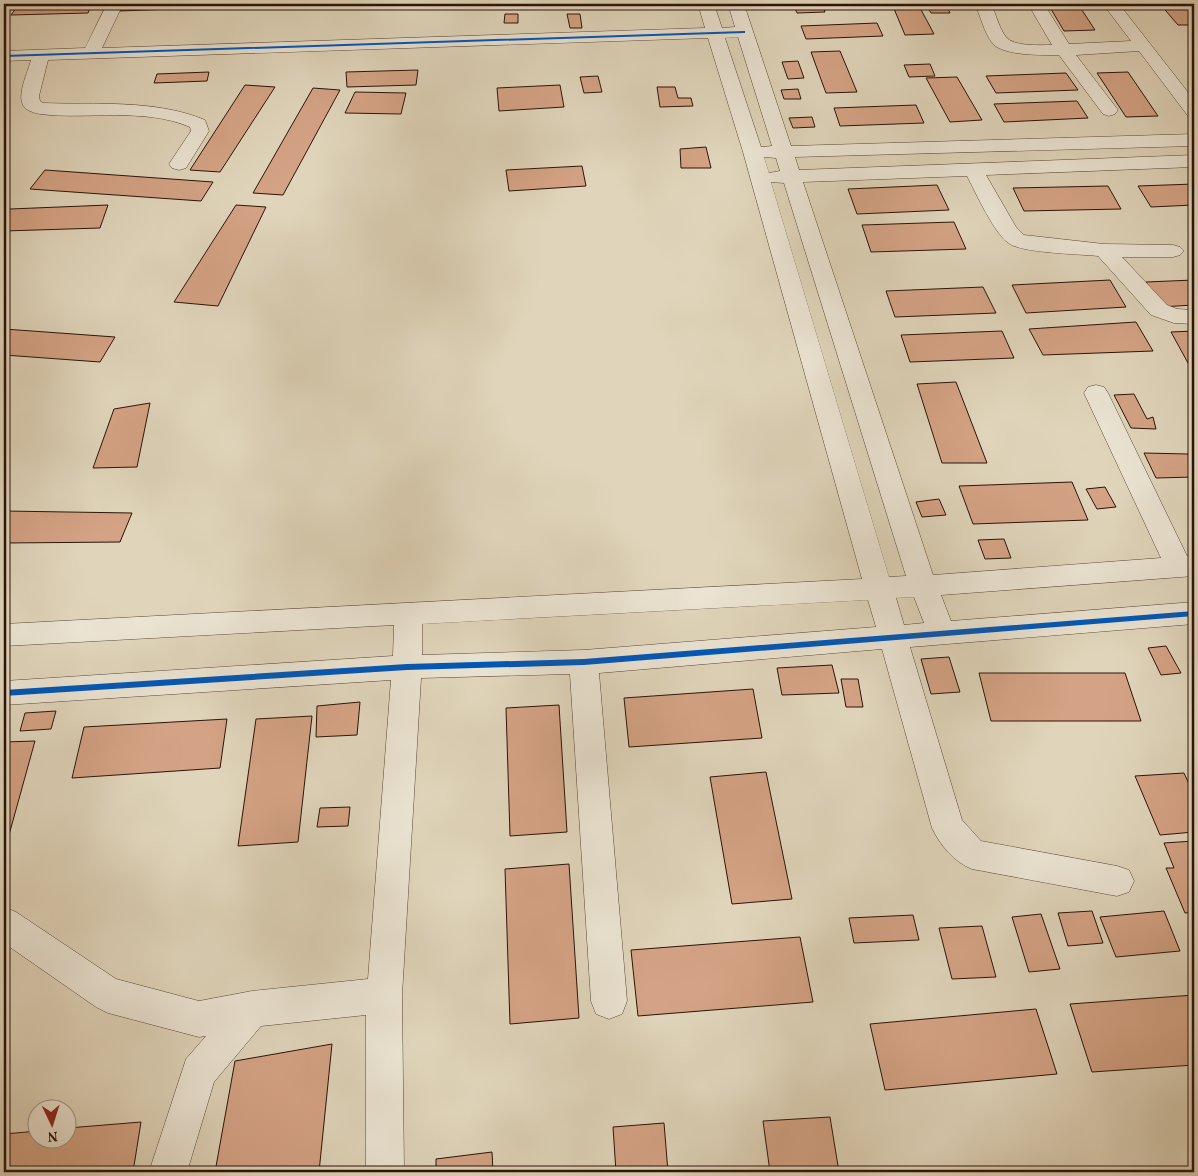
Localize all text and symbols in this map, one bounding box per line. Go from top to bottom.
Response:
north arrow [28,1098,78,1148]
text: N [47,1126,59,1145]

